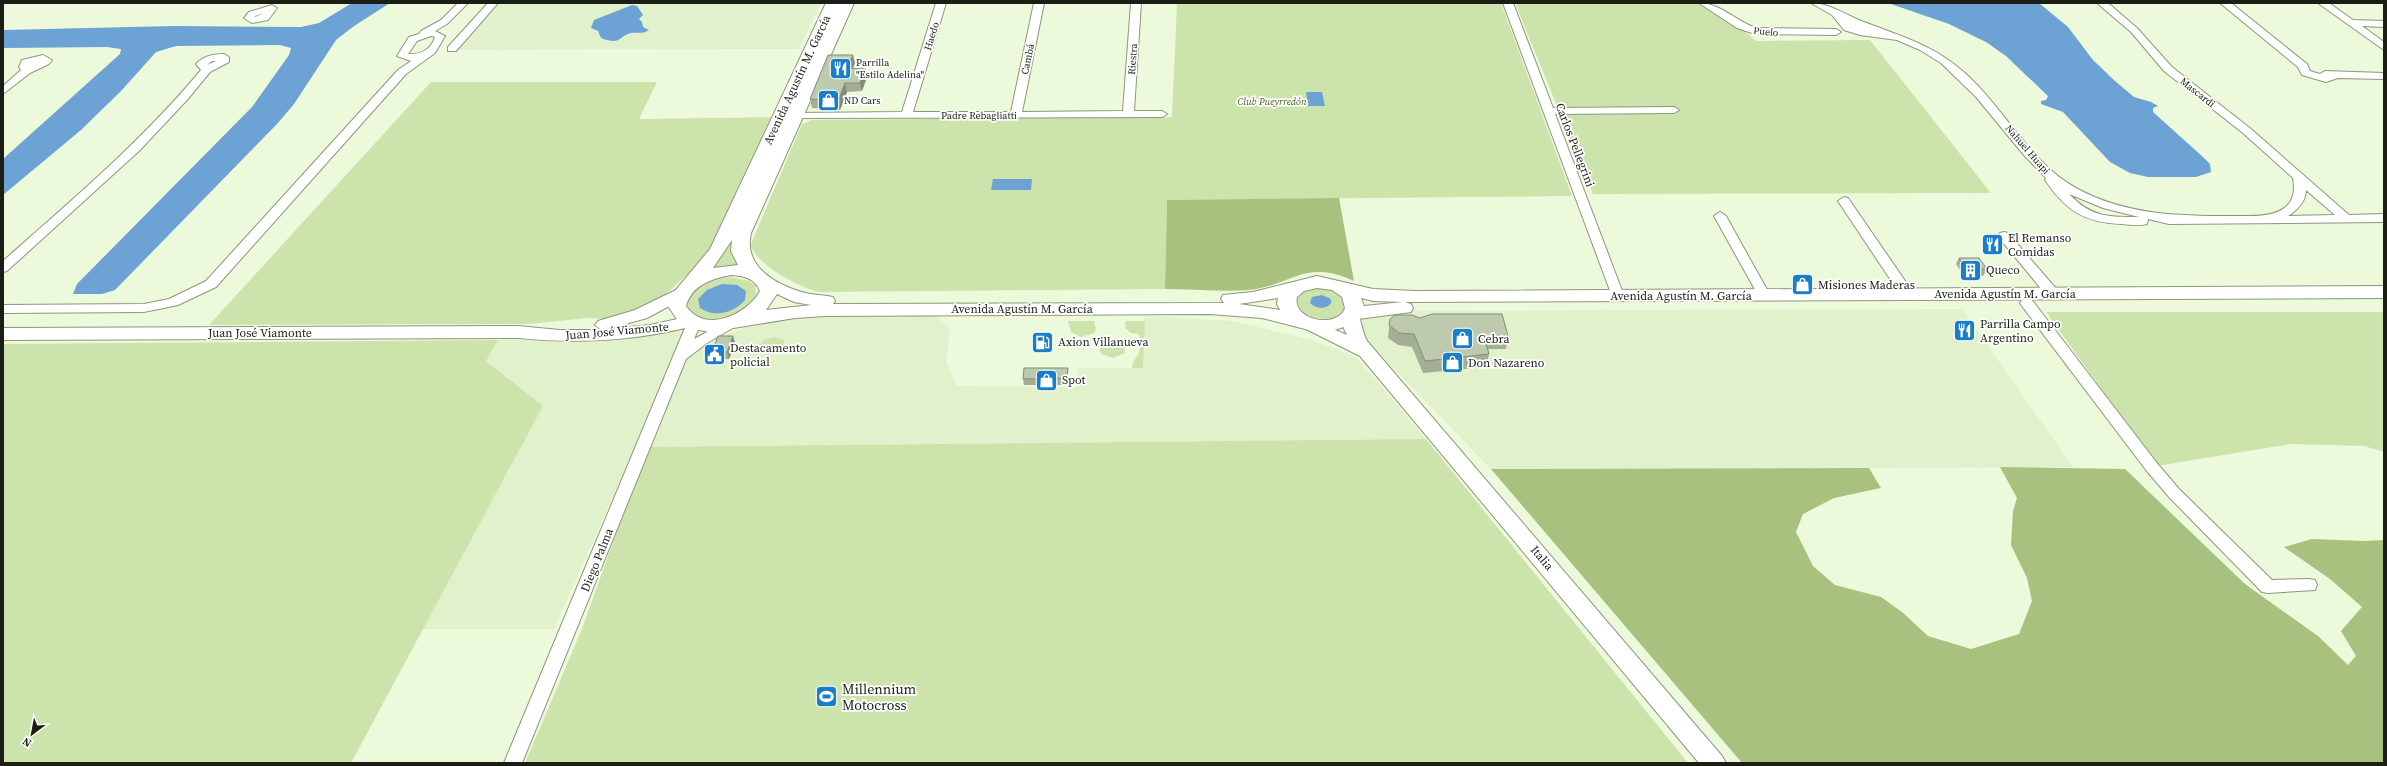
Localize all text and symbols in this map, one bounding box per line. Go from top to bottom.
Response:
street label: Avenida Agustín M. García [760,12,835,148]
street label: Haedo [921,20,942,52]
street label: Puelo [1753,24,1780,39]
street label: Cambá [1018,42,1037,76]
street label: Riestra [1125,42,1140,75]
restaurant icon: Parrilla "Estilo Adelina" [827,55,853,81]
place label: Parrilla "Estilo Adelina" [856,56,925,81]
street label: Mascardi [2178,75,2218,110]
shop icon: ND Cars [816,87,842,113]
place label: ND Cars [844,94,881,107]
park label: Club Pueyrredón [1237,95,1307,108]
street label: Carlos Pellegrini [1552,101,1598,190]
street label: Padre Rebagliatti [941,109,1017,122]
street label: Nahuel Huapi [2003,122,2053,177]
place label: El Remanso Comidas [2008,230,2072,260]
restaurant icon: El Remanso Comidas [1980,232,2006,258]
building icon: Queco [1957,257,1983,283]
place label: Queco [1986,262,2020,278]
shop icon: Misiones Maderas [1789,272,1815,298]
place label: Misiones Maderas [1818,277,1915,293]
street label: Avenida Agustín M. García [1934,286,2077,302]
street label: Avenida Agustín M. García [1610,288,1753,304]
street label: Avenida Agustín M. García [951,301,1094,317]
place label: Parrilla Campo Argentino [1980,316,2061,346]
restaurant icon: Parrilla Campo Argentino [1951,318,1977,344]
street label: Juan José Viamonte [564,319,669,344]
street label: Juan José Viamonte [207,325,312,341]
shop icon: Cebra [1449,326,1475,352]
fuel station icon: Axion Villanueva [1029,329,1055,355]
place label: Cebra [1478,331,1510,347]
place label: Axion Villanueva [1058,334,1149,350]
place label: Destacamento policial [730,340,807,370]
public building icon: Destacamento policial [702,342,728,368]
shop icon: Don Nazareno [1439,350,1465,376]
place label: Don Nazareno [1468,355,1545,371]
shop icon: Spot [1033,367,1059,393]
place label: Spot [1062,372,1085,388]
street label: Diego Palma [577,525,617,594]
street label: Italia [1527,542,1558,574]
place label: Millennium Motocross [842,679,917,715]
sports icon: Millennium Motocross [814,684,840,710]
north arrow [12,714,52,754]
text: N [20,734,34,751]

